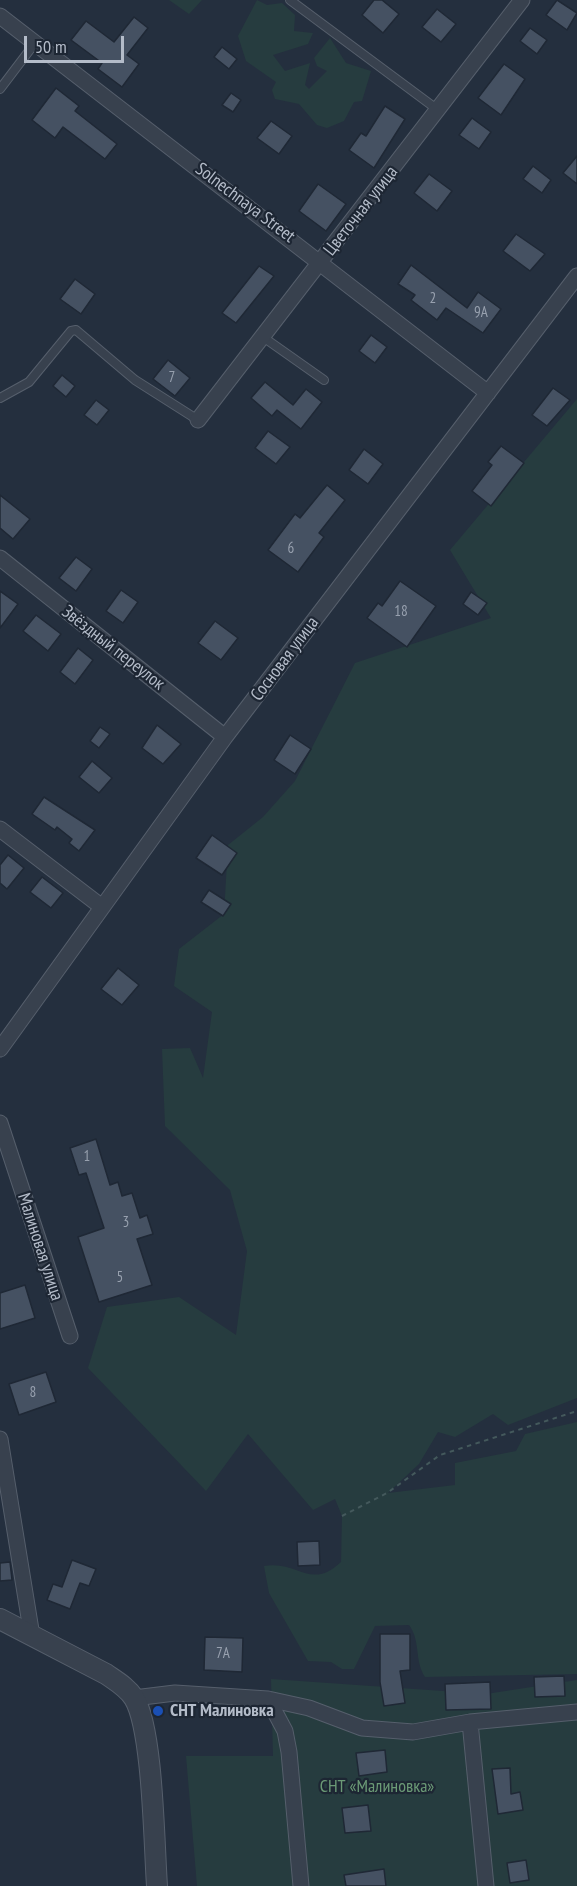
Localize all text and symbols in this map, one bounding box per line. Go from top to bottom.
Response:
scale bar [27,24,128,62]
text: 50 m [35,35,67,58]
street label: Solnechnaya Street [191,158,299,248]
street label: Цветочная улица [319,162,403,260]
house number: 2 [430,290,436,308]
house number: 9А [474,304,488,322]
house number: 7 [169,369,175,387]
house number: 6 [288,540,294,558]
street label: Звёздный переулок [57,601,169,695]
house number: 18 [394,603,408,621]
street label: Сосновая улица [246,613,324,705]
house number: 1 [84,1148,90,1166]
street label: Малиновая улица [12,1191,68,1303]
house number: 3 [123,1214,129,1232]
house number: 5 [117,1269,123,1287]
house number: 8 [30,1384,36,1402]
house number: 7А [216,1645,230,1663]
place label: СНТ Малиновка [170,1700,274,1722]
marker: СНТ Малиновка [151,1704,165,1718]
park label: СНТ «Малиновка» [320,1776,434,1798]

